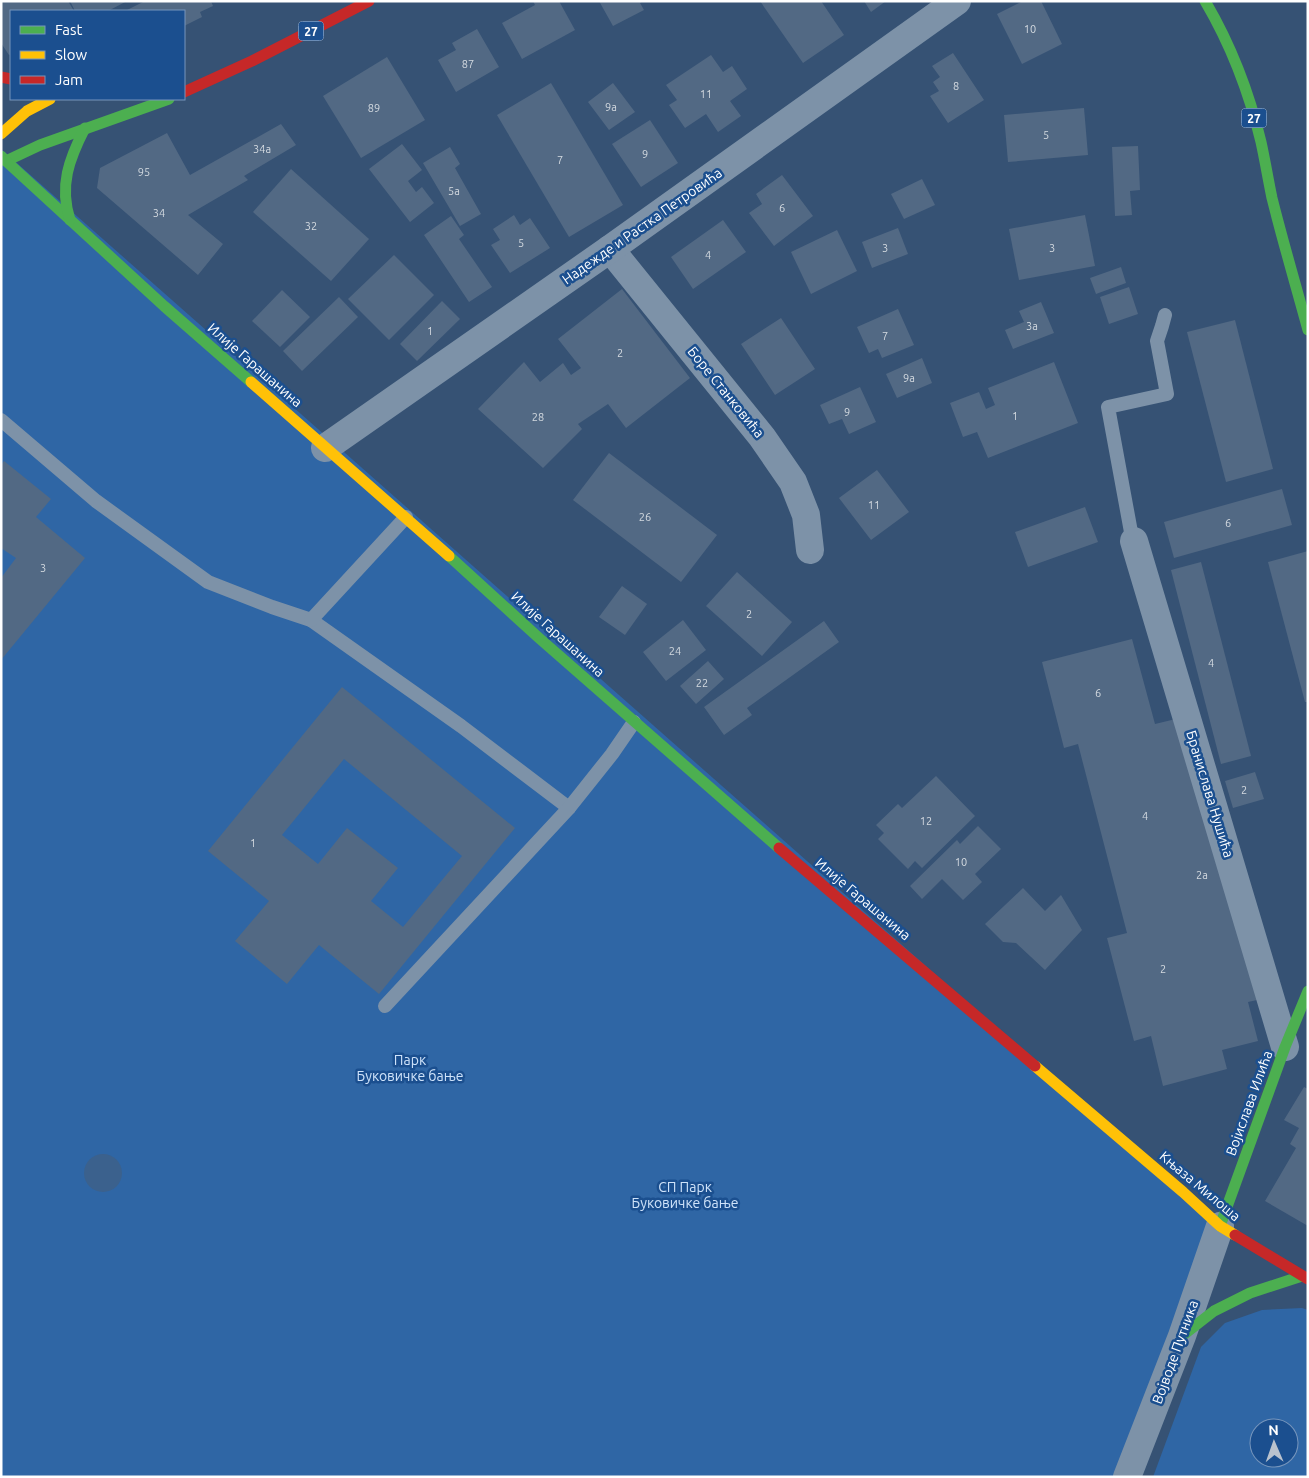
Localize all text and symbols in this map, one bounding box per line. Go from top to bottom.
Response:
legend [10,10,185,100]
text: Fast [55,21,83,38]
road number: 27 [298,22,324,40]
house number: 10 [1024,23,1036,35]
text: Slow [55,46,88,63]
house number: 87 [462,58,474,70]
text: Jam [55,71,83,88]
house number: 8 [953,80,959,92]
house number: 11 [700,88,712,100]
house number: 9a [605,101,617,113]
house number: 89 [368,102,380,114]
road number: 27 [1242,109,1266,128]
house number: 5 [1043,129,1049,141]
house number: 34a [253,143,271,155]
house number: 9 [642,148,648,160]
house number: 7 [557,154,563,166]
street label: Надежде и Растка Петровића [559,165,725,287]
house number: 95 [138,166,150,178]
house number: 5a [448,185,460,197]
house number: 6 [779,202,785,214]
house number: 34 [153,207,165,219]
house number: 32 [305,220,317,232]
house number: 5 [518,237,524,249]
house number: 3 [882,242,888,254]
house number: 3 [1049,242,1055,254]
house number: 4 [705,249,711,261]
street label: Илије Гарашанина [205,320,305,410]
house number: 3a [1026,320,1038,332]
house number: 1 [427,325,433,337]
house number: 7 [882,330,888,342]
street label: Боре Станковића [684,343,768,441]
house number: 2 [617,347,623,359]
house number: 9a [903,372,915,384]
house number: 9 [844,406,850,418]
house number: 1 [1012,410,1018,422]
house number: 28 [532,411,544,423]
house number: 11 [868,499,880,511]
house number: 26 [639,511,651,523]
house number: 6 [1225,517,1231,529]
house number: 3 [40,562,46,574]
street label: Илије Гарашанина [508,588,608,680]
house number: 2 [746,608,752,620]
house number: 24 [669,645,681,657]
house number: 4 [1208,657,1214,669]
house number: 22 [696,677,708,689]
house number: 6 [1095,687,1101,699]
street label: Бранислава Нушића [1183,729,1237,859]
house number: 2 [1241,784,1247,796]
house number: 4 [1142,810,1148,822]
house number: 12 [920,815,932,827]
house number: 1 [250,837,256,849]
street label: Илије Гарашанина [812,854,914,944]
house number: 10 [955,856,967,868]
house number: 2a [1196,869,1208,881]
house number: 2 [1160,963,1166,975]
street label: Војислава Илића [1223,1048,1275,1158]
park label: Парк Буковичке бање [357,1052,463,1084]
street label: Књаза Милоша [1157,1148,1243,1224]
park label: СП Парк Буковичке бање [632,1179,738,1211]
street label: Војводе Путника [1149,1298,1201,1406]
north arrow [1249,1418,1299,1468]
text: N [1268,1422,1279,1438]

